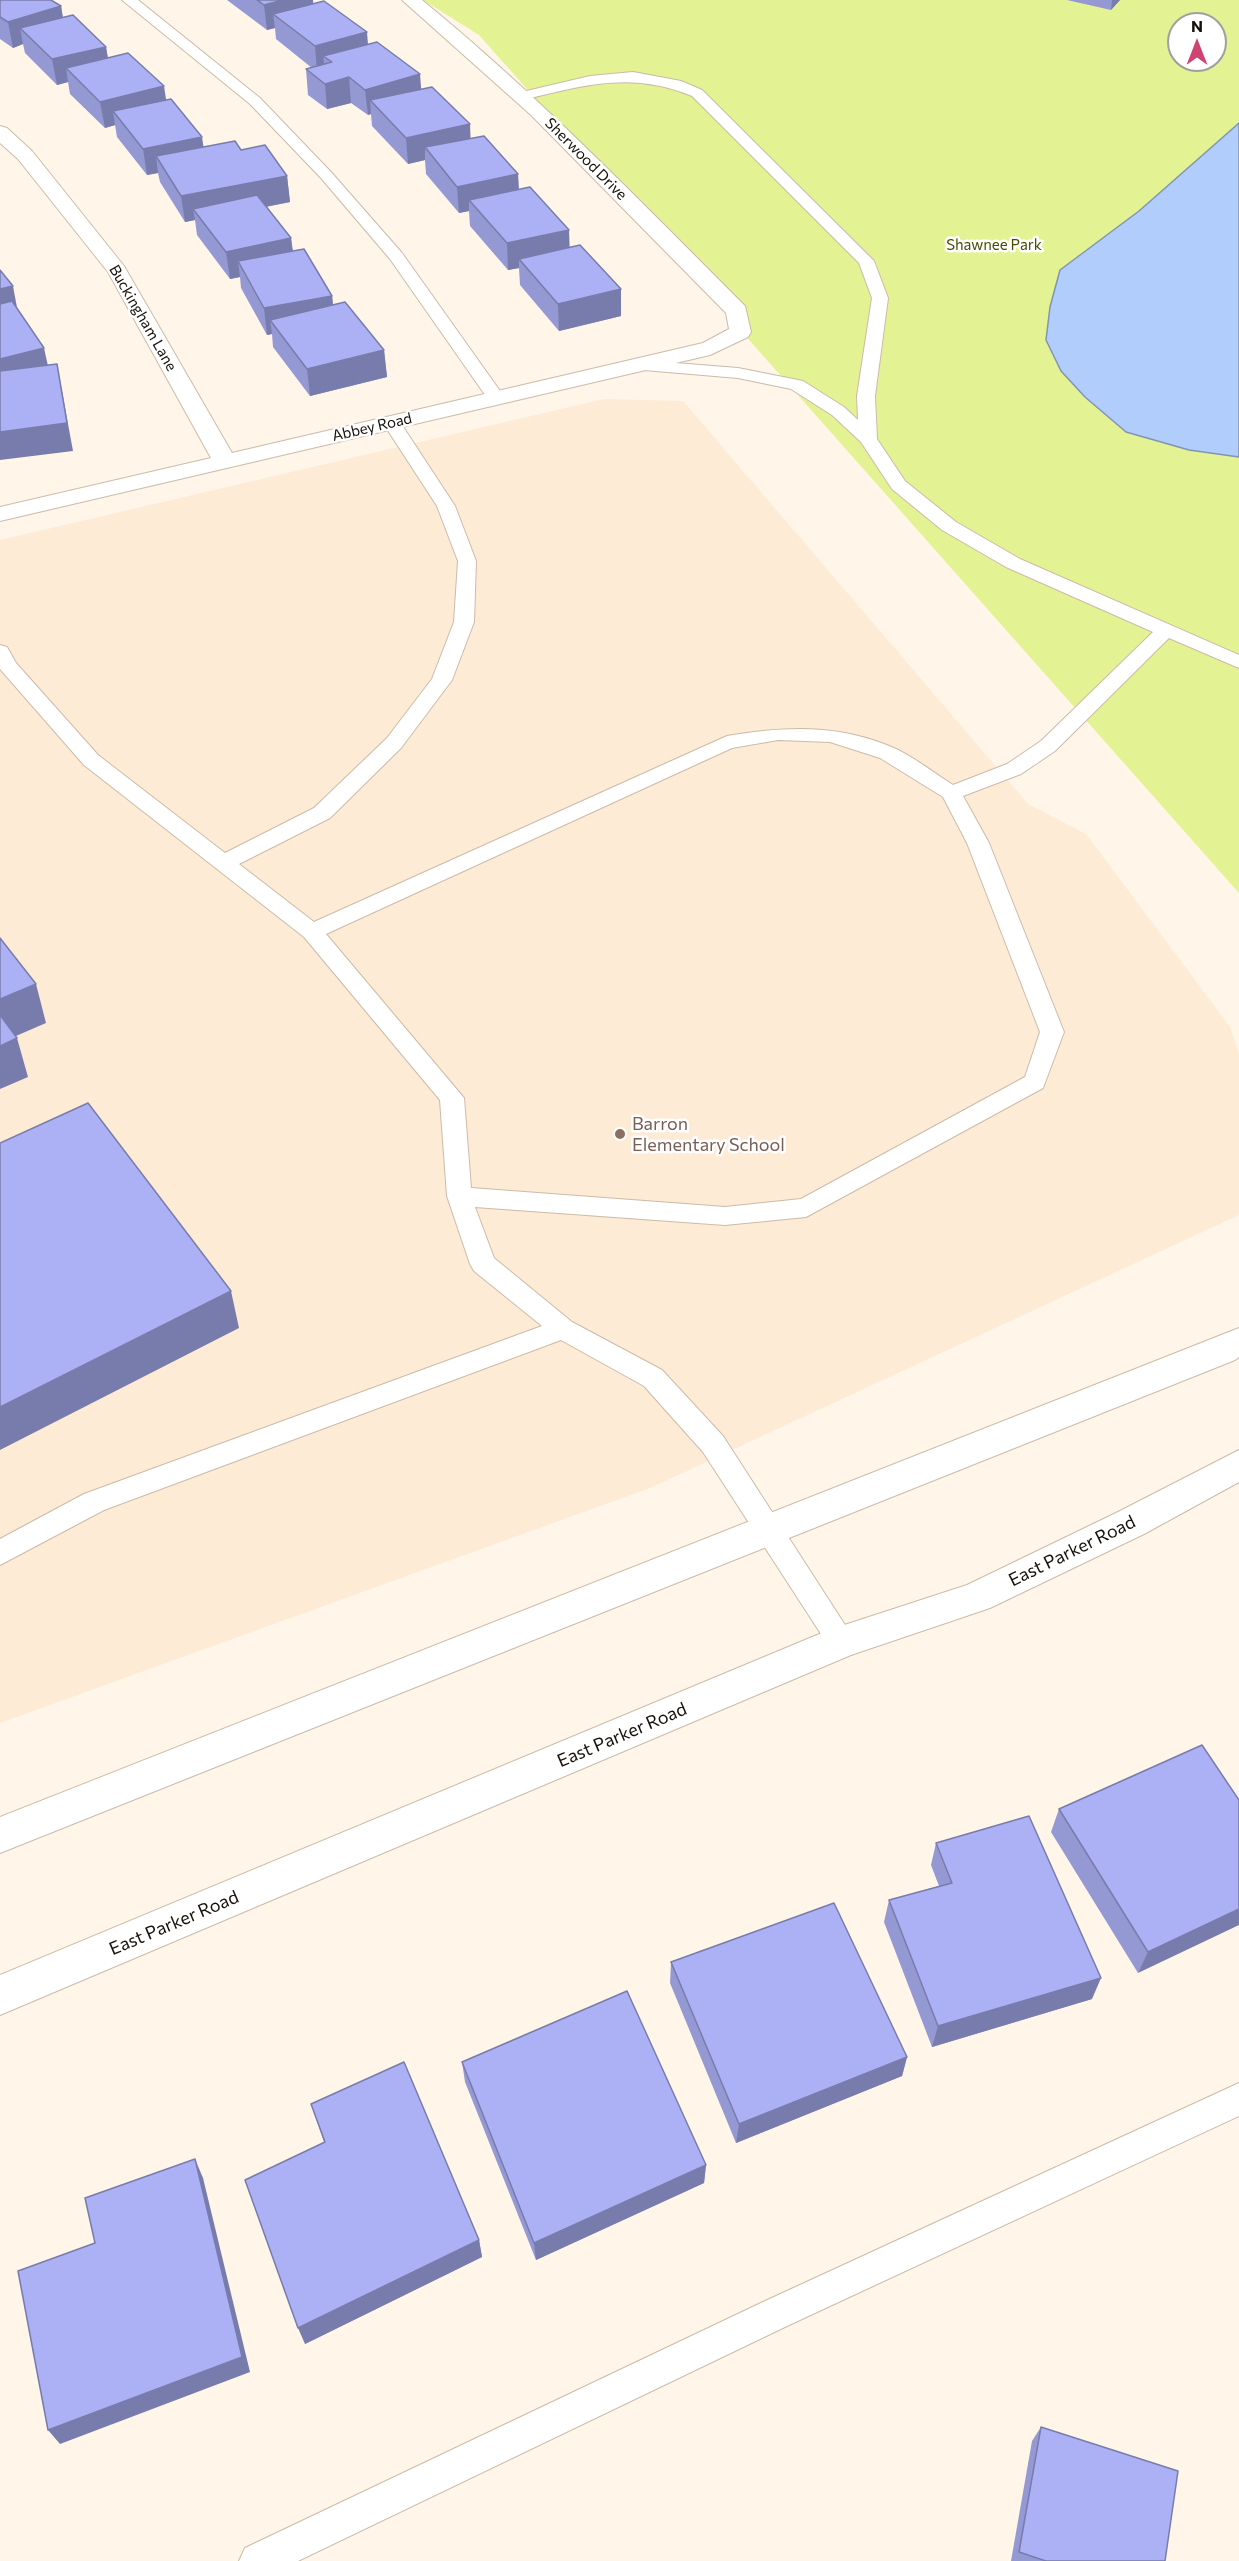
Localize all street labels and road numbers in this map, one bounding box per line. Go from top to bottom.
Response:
street label: Sherwood Drive [541,114,631,204]
street label: Buckingham Lane [105,262,181,374]
street label: Abbey Road [330,409,414,445]
street label: East Parker Road [1005,1511,1139,1591]
street label: East Parker Road [554,1698,690,1772]
street label: East Parker Road [106,1886,242,1960]

